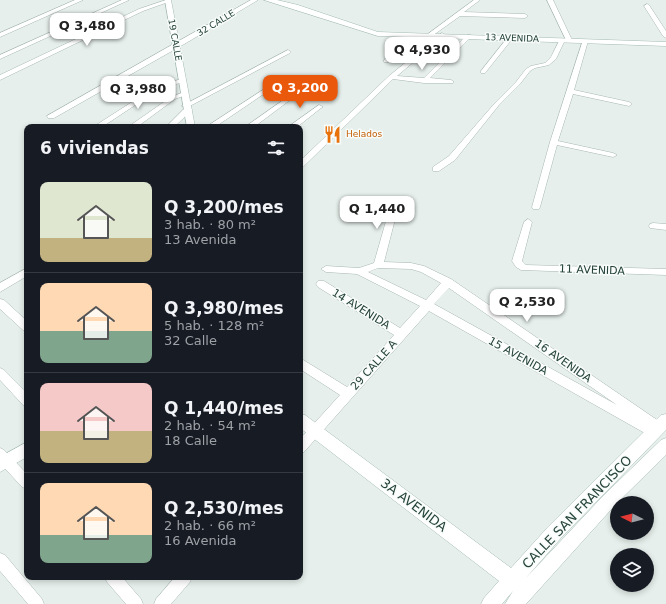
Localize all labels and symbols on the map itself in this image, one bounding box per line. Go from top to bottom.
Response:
street label: 32 CALLE [195,8,237,38]
pin: Q 3,480 [50,13,124,47]
street label: 19 CALLE [166,18,184,62]
street label: 13 AVENIDA [485,32,540,44]
pin: Q 4,930 [385,37,459,71]
pin: Q 3,200 [263,75,337,109]
pin: Q 3,980 [101,76,175,110]
restaurant icon: Helados [323,124,343,144]
place label: Helados [346,129,383,139]
pin: Q 1,440 [340,196,414,230]
street label: 11 AVENIDA [559,262,626,278]
street label: 14 AVENIDA [330,286,393,332]
pin: Q 2,530 [490,289,564,323]
street label: 15 AVENIDA [486,334,550,378]
street label: 29 CALLE A [348,337,400,393]
street label: 16 AVENIDA [532,337,594,386]
street label: CALLE SAN FRANCISCO [519,452,635,572]
street label: 3A AVENIDA [378,475,450,535]
north arrow [610,496,654,540]

